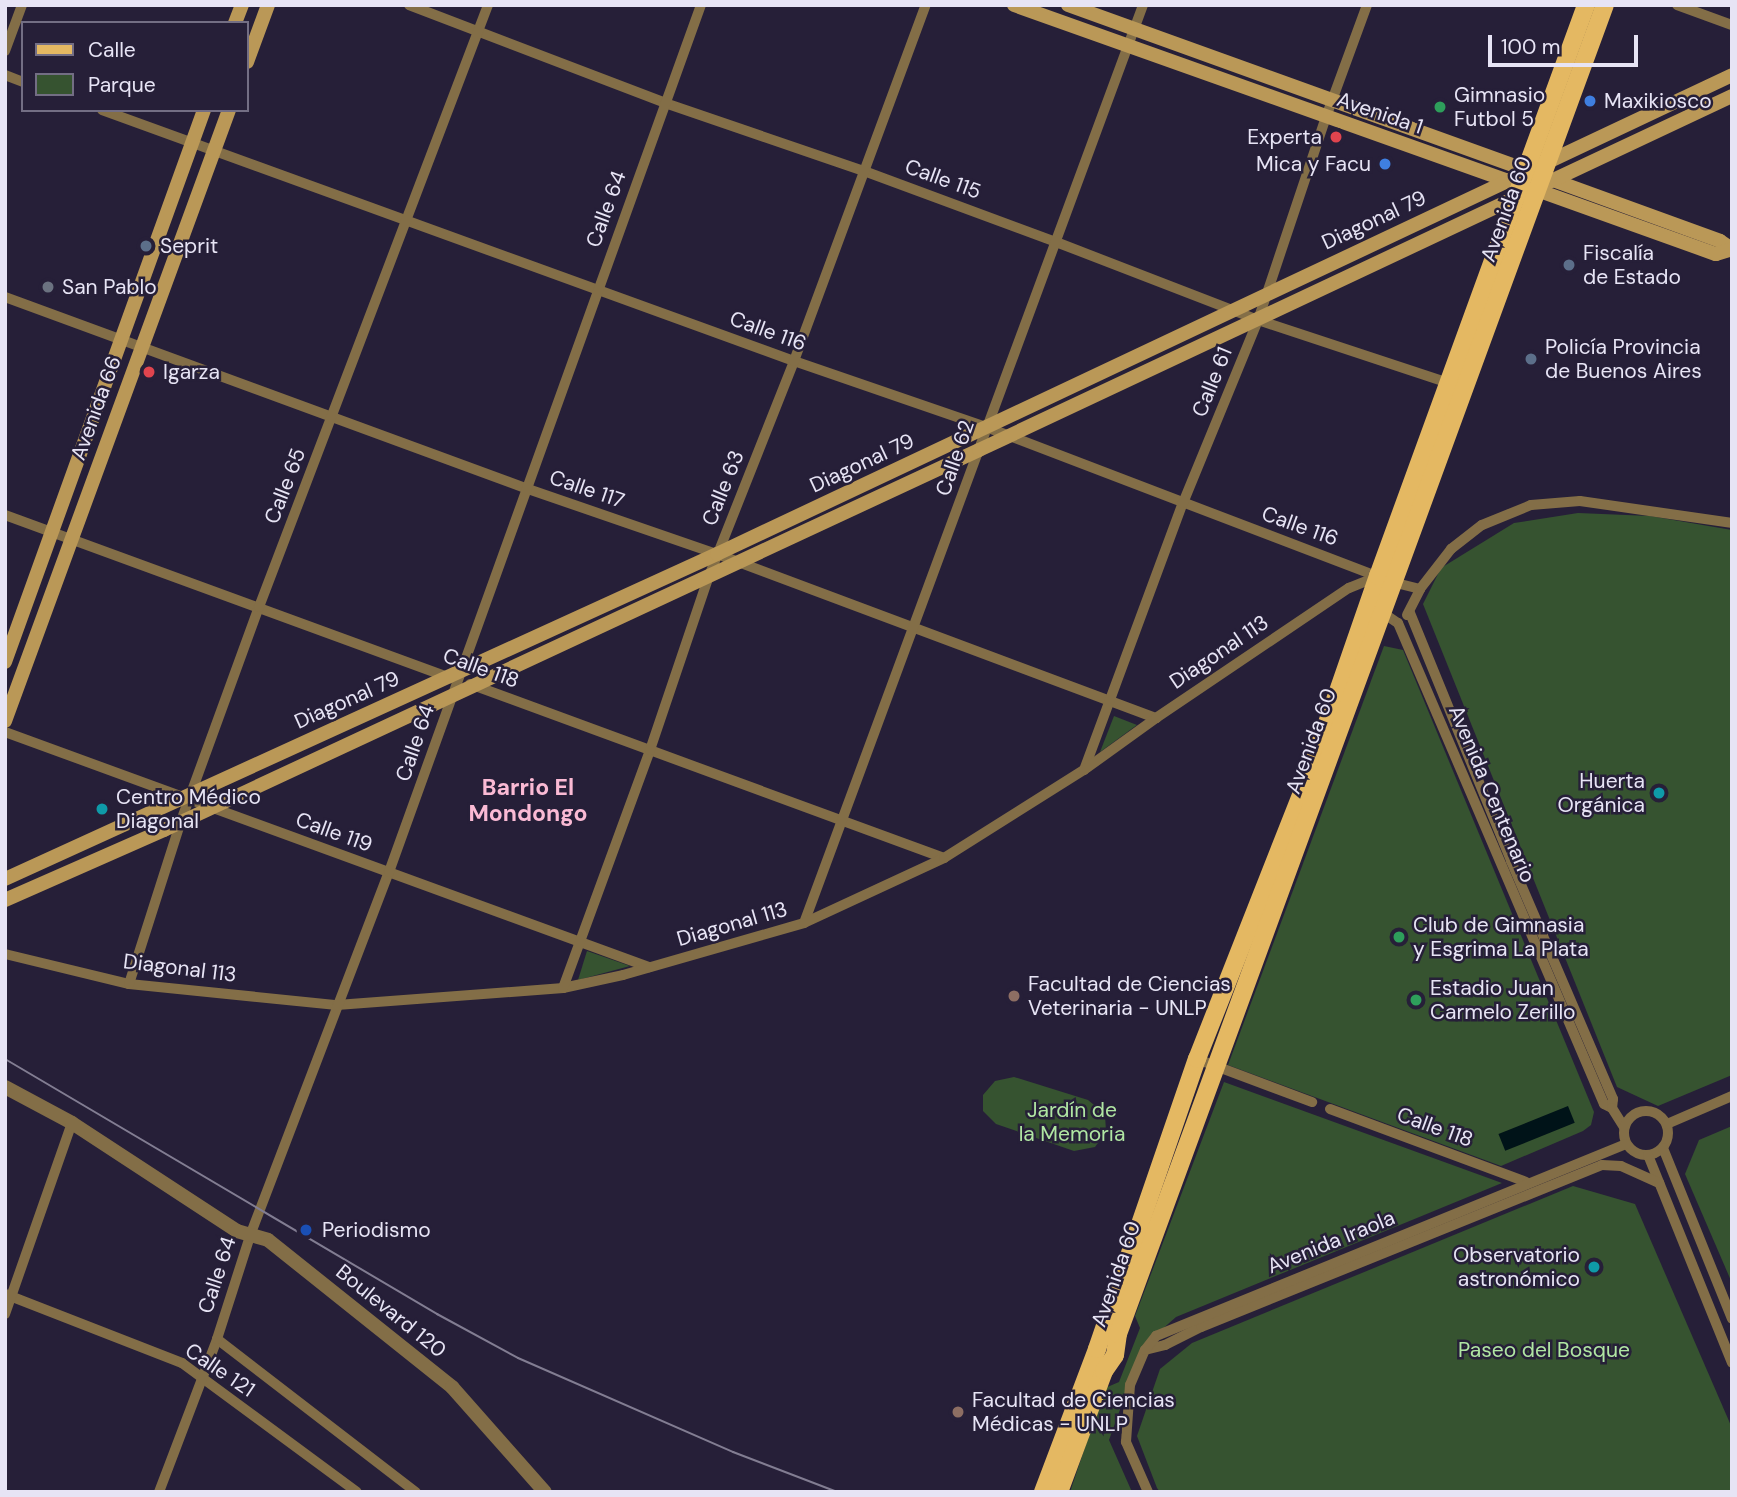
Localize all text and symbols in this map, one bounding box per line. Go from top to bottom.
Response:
legend [21,21,248,112]
scale bar [1492,21,1642,65]
text: 100 m [1501,33,1561,61]
text: Calle [88,36,136,64]
text: Parque [88,71,156,99]
place label: Gimnasio Futbol 5 [1454,82,1545,132]
street label: Avenida 1 [1334,87,1426,139]
place label: Maxikiosco [1604,88,1712,114]
marker: Maxikiosco [1582,93,1598,109]
marker: Gimnasio Futbol 5 [1432,99,1448,115]
place label: Experta [1247,124,1322,150]
marker: Experta [1328,129,1344,145]
place label: Mica y Facu [1256,151,1371,177]
street label: Avenida 60 [1475,153,1537,265]
street label: Calle 115 [901,154,985,204]
marker: Mica y Facu [1377,156,1393,172]
street label: Calle 64 [581,167,631,251]
street label: Diagonal 79 [1318,185,1430,255]
place label: Seprit [160,233,218,259]
marker: Seprit [138,238,154,254]
place label: Fiscalía de Estado [1583,240,1681,290]
marker: Fiscalía de Estado [1561,257,1577,273]
place label: San Pablo [62,274,157,300]
marker: San Pablo [40,279,56,295]
street label: Calle 116 [726,306,810,356]
place label: Policía Provincia de Buenos Aires [1545,334,1702,384]
street label: Calle 61 [1187,343,1237,421]
marker: Policía Provincia de Buenos Aires [1523,351,1539,367]
street label: Avenida 66 [66,352,126,464]
place label: Igarza [163,359,220,385]
marker: Igarza [141,364,157,380]
street label: Calle 62 [930,417,980,499]
street label: Diagonal 79 [806,428,918,498]
street label: Calle 65 [259,445,311,527]
street label: Calle 63 [697,447,749,529]
street label: Calle 117 [546,464,628,514]
street label: Calle 116 [1258,501,1342,551]
street label: Diagonal 113 [1165,610,1273,694]
street label: Calle 118 [439,643,523,693]
street label: Diagonal 79 [291,666,403,734]
street label: Avenida 60 [1280,685,1342,797]
street label: Calle 64 [390,701,440,785]
street label: Avenida Centenario [1443,702,1541,886]
place label: Huerta Orgánica [1558,768,1645,818]
district label: Barrio El Mondongo [468,773,588,827]
place label: Centro Médico Diagonal [116,784,261,834]
marker: Huerta Orgánica [1651,785,1667,801]
marker: Centro Médico Diagonal [94,801,110,817]
street label: Calle 119 [292,807,376,857]
street label: Diagonal 113 [674,896,790,952]
place label: Club de Gimnasia y Esgrima La Plata [1413,912,1589,962]
marker: Club de Gimnasia y Esgrima La Plata [1391,929,1407,945]
street label: Diagonal 113 [122,949,238,987]
place label: Facultad de Ciencias Veterinaria - UNLP [1028,971,1231,1021]
place label: Estadio Juan Carmelo Zerillo [1430,975,1576,1025]
marker: Facultad de Ciencias Veterinaria - UNLP [1006,988,1022,1004]
marker: Estadio Juan Carmelo Zerillo [1408,992,1424,1008]
park label: Jardín de la Memoria [1019,1097,1125,1147]
street label: Calle 118 [1393,1102,1477,1152]
street label: Avenida Iraola [1264,1205,1398,1279]
place label: Periodismo [322,1217,431,1243]
street label: Avenida 60 [1086,1218,1146,1330]
marker: Periodismo [296,1220,316,1240]
street label: Calle 64 [193,1233,241,1317]
place label: Observatorio astronómico [1453,1242,1580,1292]
street label: Boulevard 120 [331,1259,451,1363]
marker: Observatorio astronómico [1586,1259,1602,1275]
park label: Paseo del Bosque [1458,1337,1630,1363]
street label: Calle 121 [180,1338,260,1402]
place label: Facultad de Ciencias Médicas - UNLP [972,1387,1175,1437]
marker: Facultad de Ciencias Médicas - UNLP [950,1404,966,1420]

